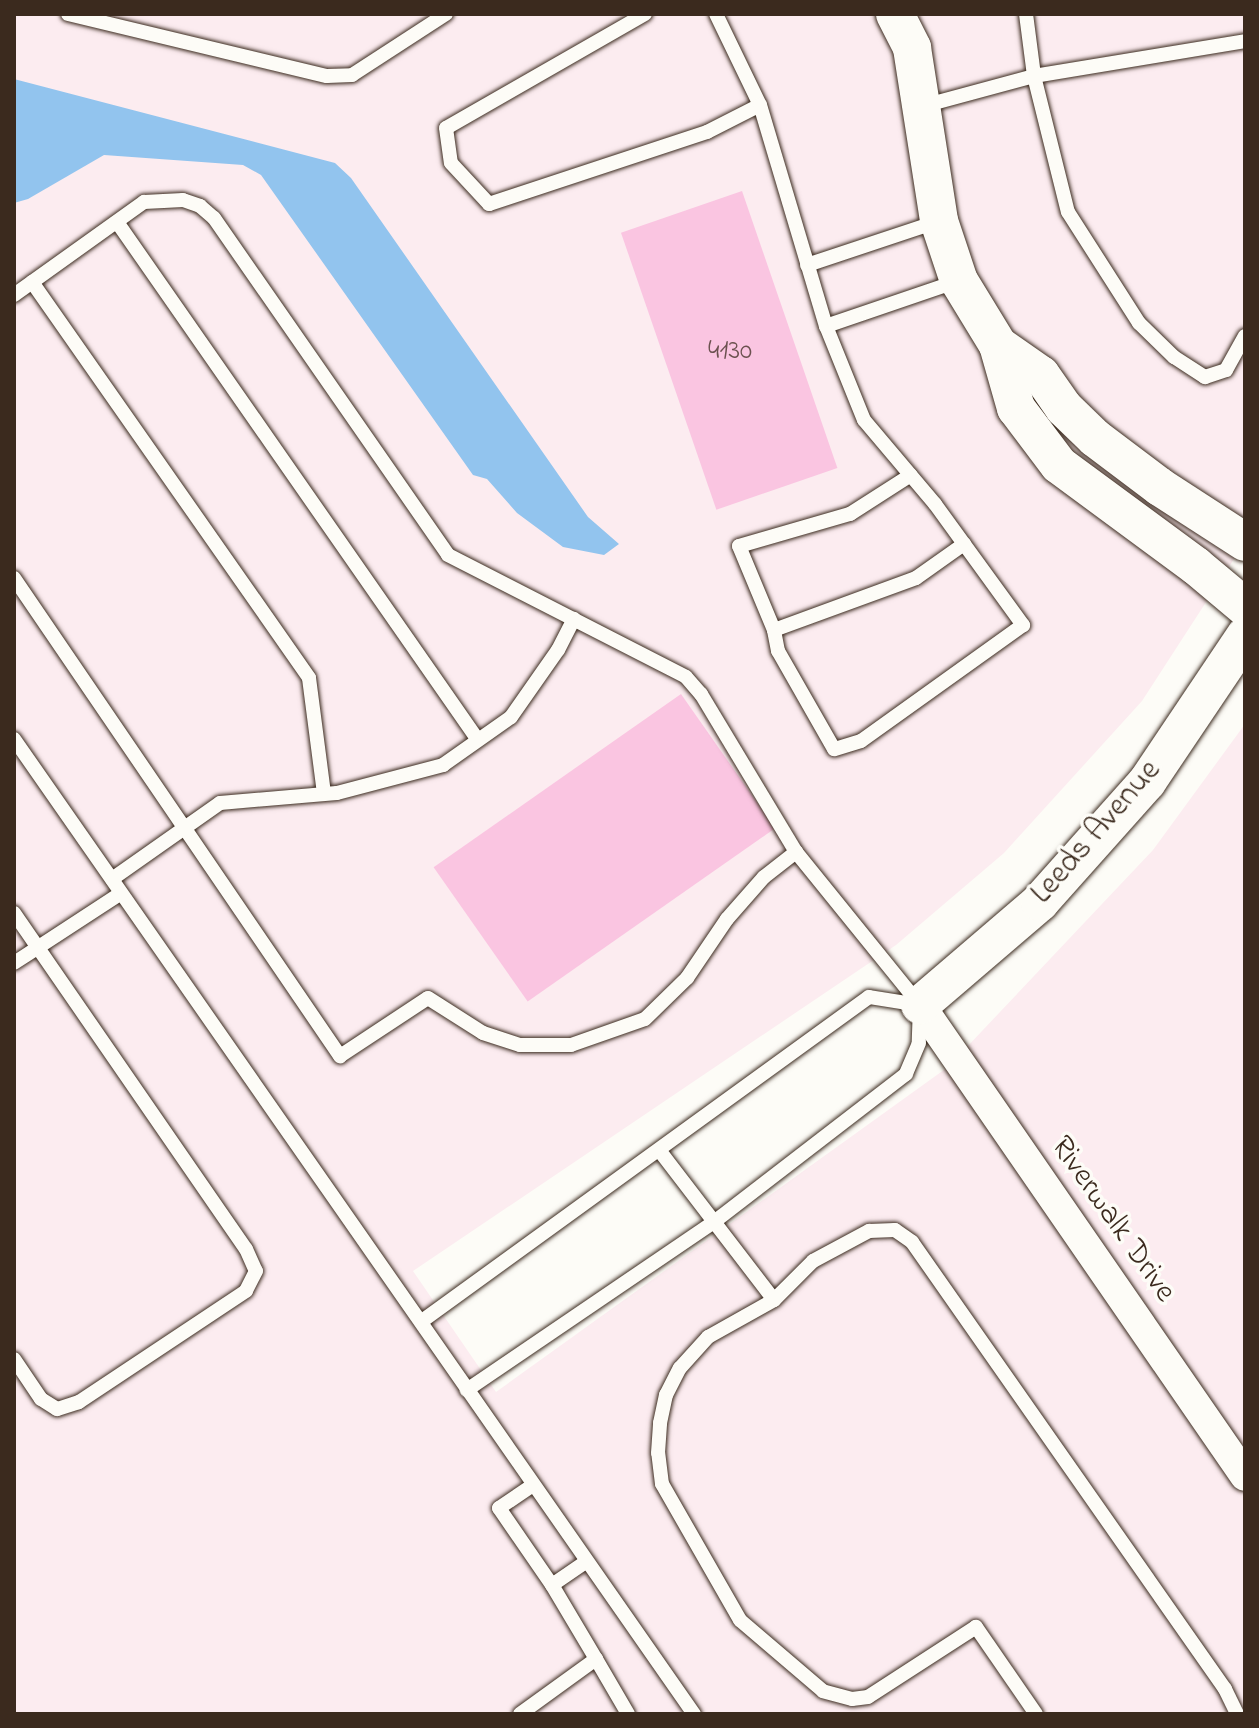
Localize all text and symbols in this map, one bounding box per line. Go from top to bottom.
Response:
house number: 4130 [708,335,752,369]
street label: Leeds Avenue [1024,753,1170,913]
street label: Riverwalk Drive [1041,1130,1183,1310]

